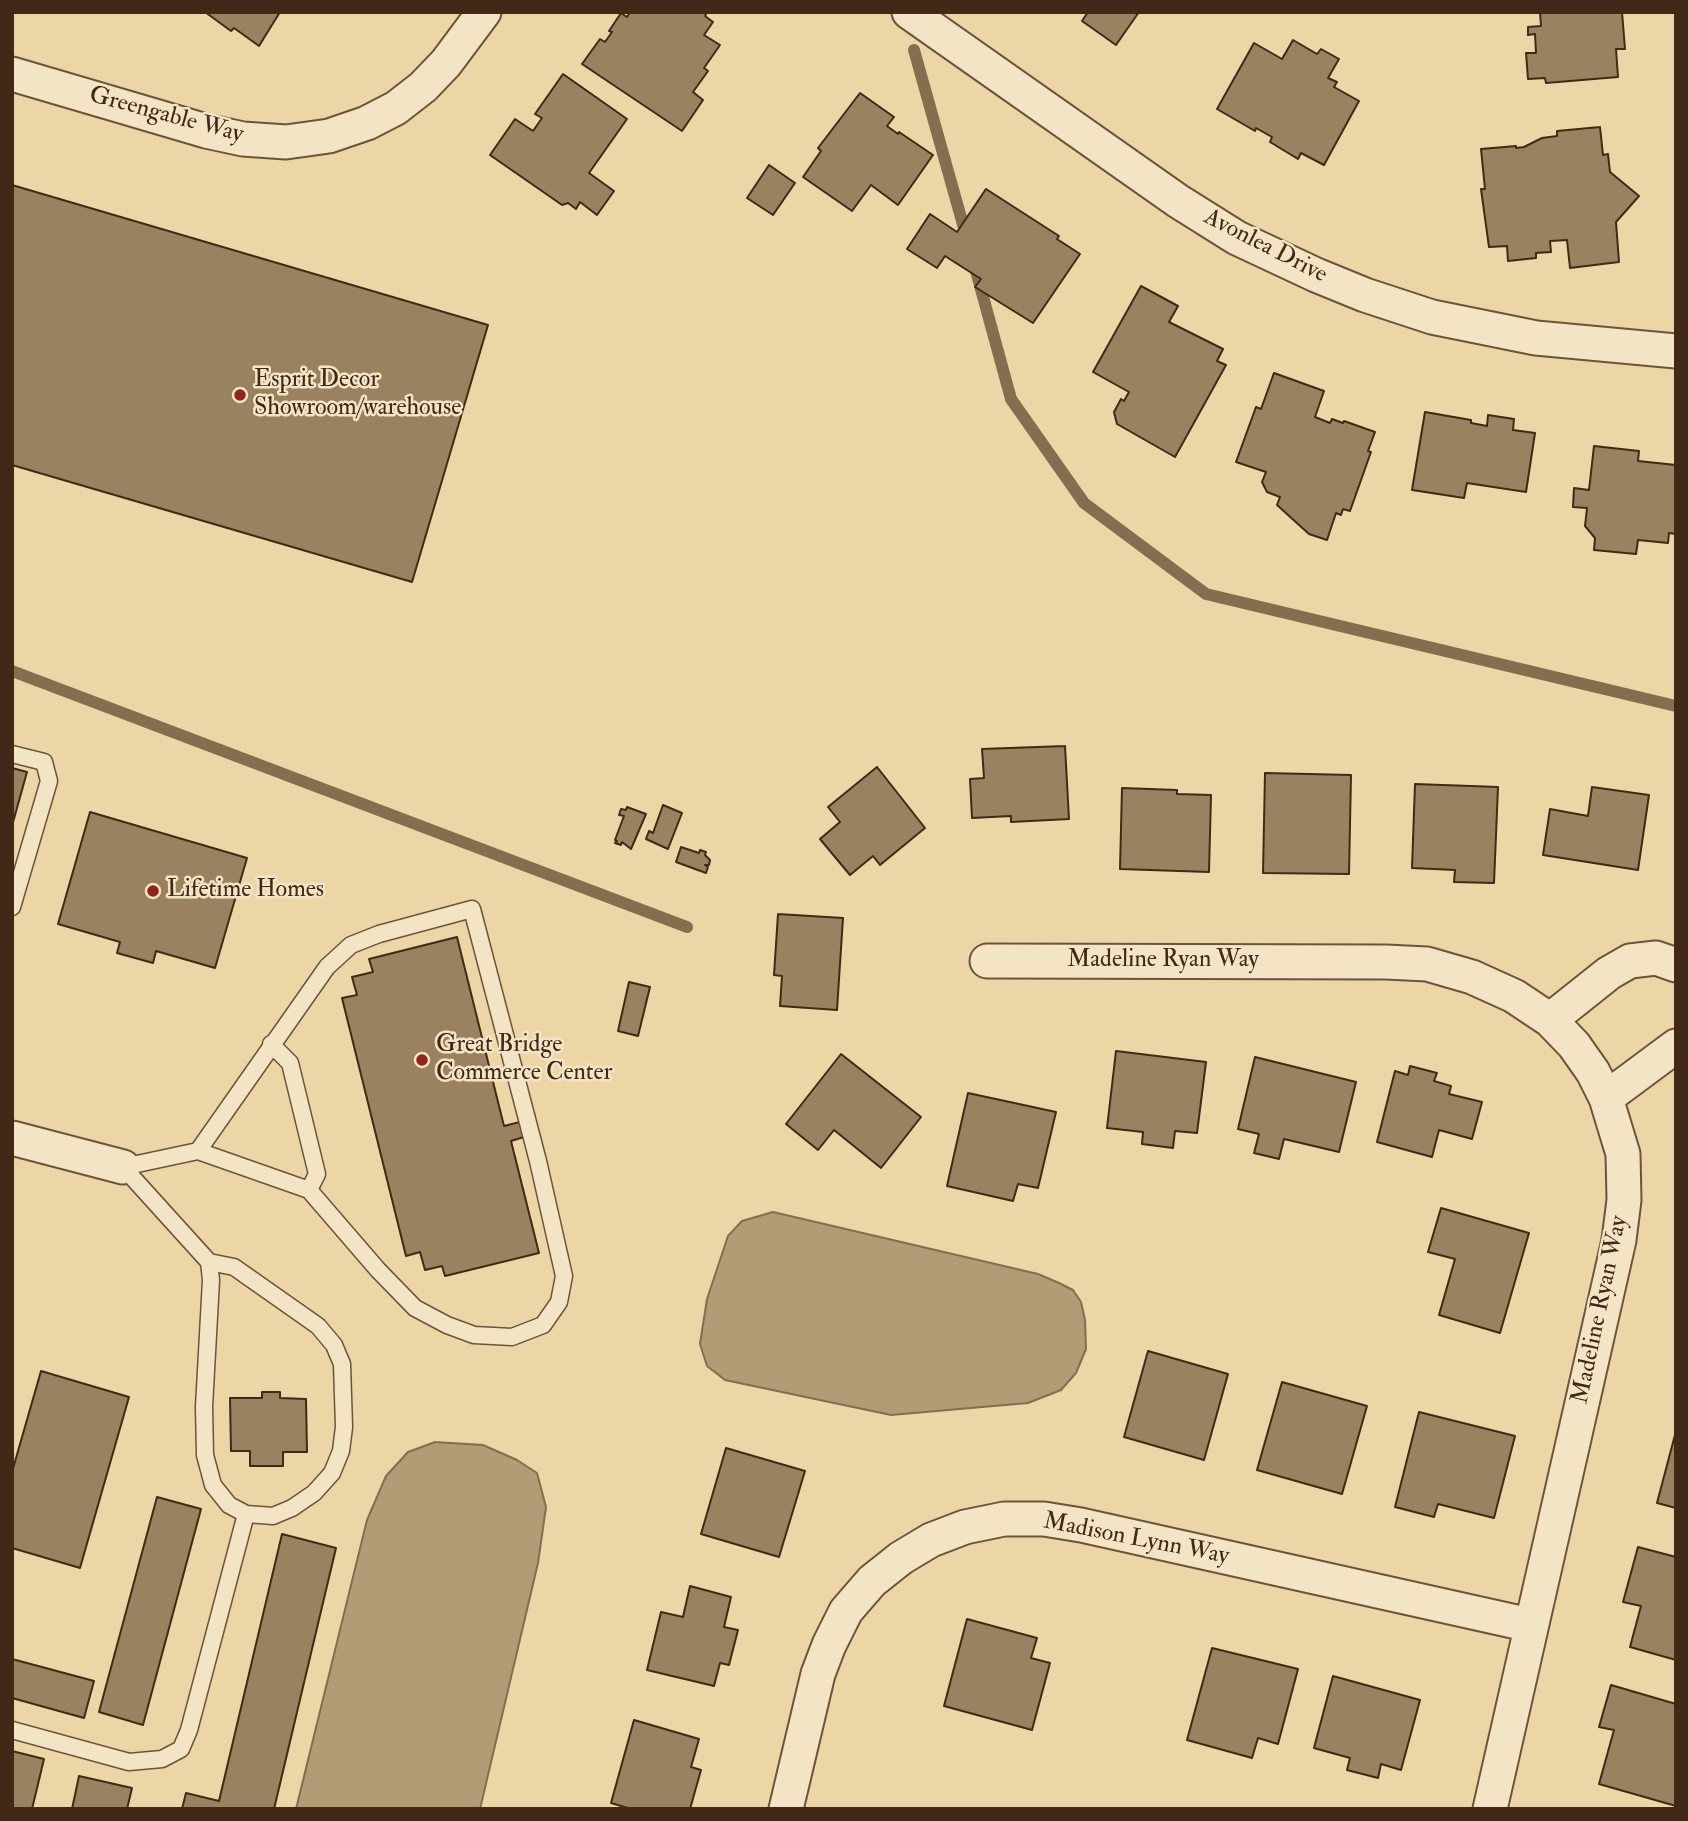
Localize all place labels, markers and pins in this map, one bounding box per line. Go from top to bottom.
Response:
place label: Esprit Decor Showroom/warehouse [254,367,461,423]
marker: Esprit Decor Showroom/warehouse [232,387,248,403]
place label: Lifetime Homes [167,877,324,905]
marker: Lifetime Homes [145,883,161,899]
place label: Great Bridge Commerce Center [436,1032,613,1088]
marker: Great Bridge Commerce Center [414,1052,430,1068]

